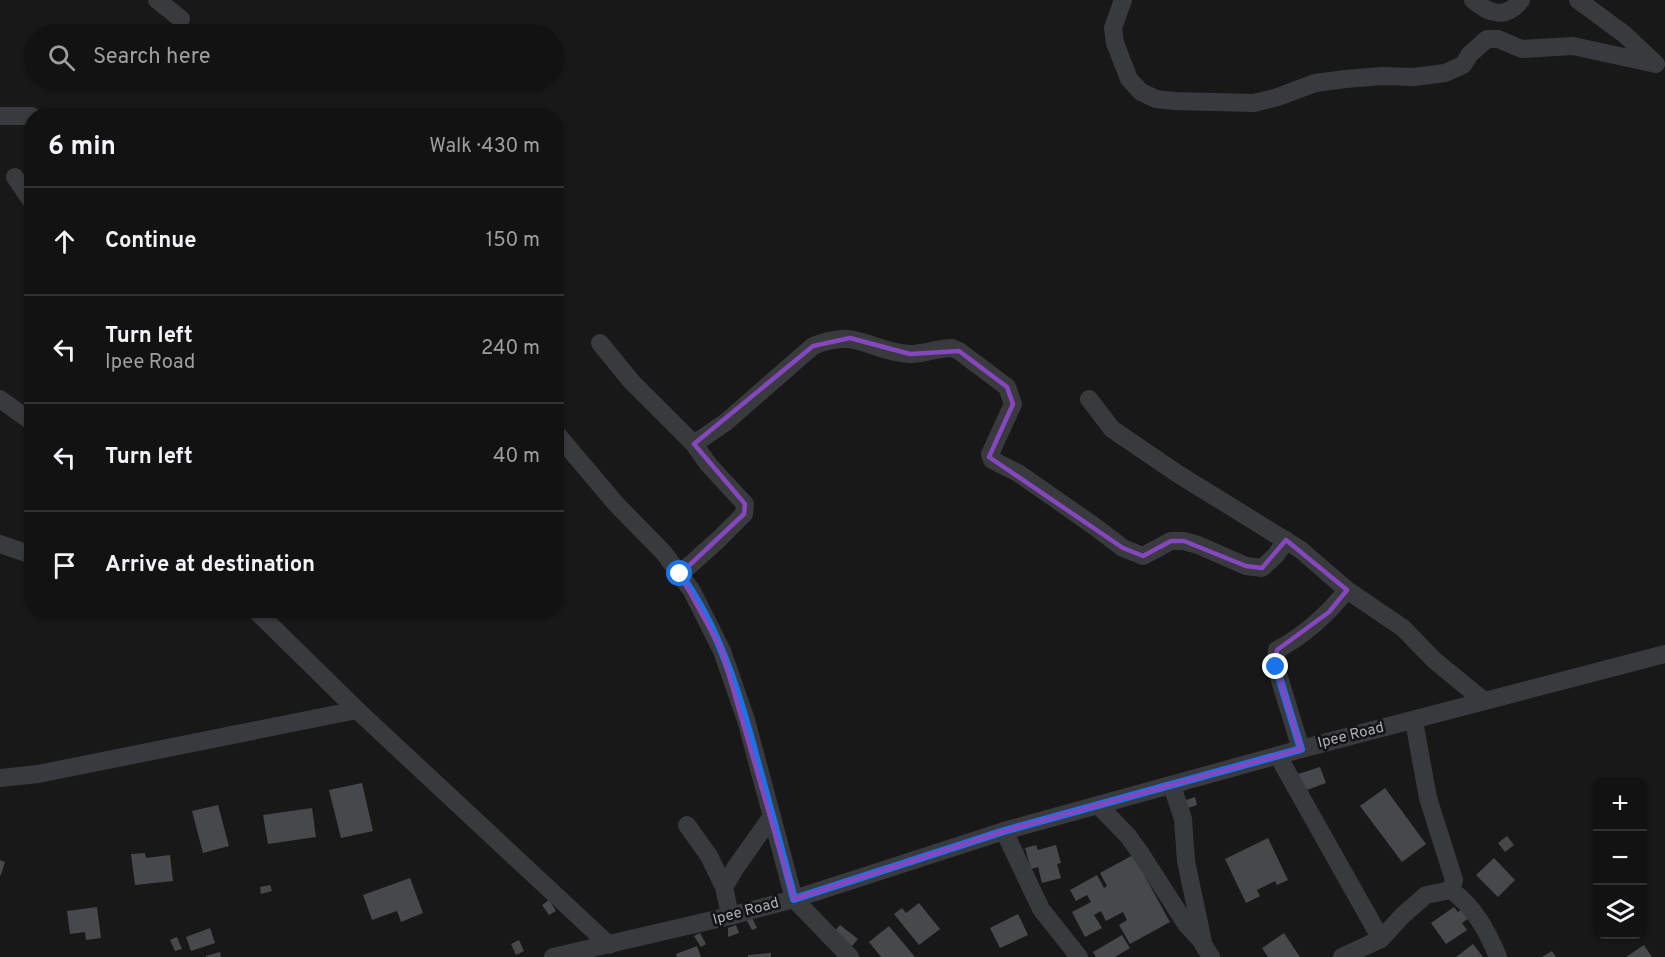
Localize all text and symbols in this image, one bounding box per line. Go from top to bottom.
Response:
search box [24,24,564,90]
icon: search [45,41,78,74]
text: Search here [93,44,211,71]
text: 6 min [48,131,116,164]
text: Walk · 430 m [429,134,540,160]
icon: ahead [48,225,81,258]
text: Continue [105,228,196,255]
text: 150 m [486,228,540,254]
text: Turn left [105,323,193,350]
icon: left [48,333,81,366]
text: 240 m [481,336,540,362]
text: Ipee Road [105,350,195,376]
icon: left [48,441,81,474]
text: Turn left [105,444,193,471]
text: 40 m [493,444,540,470]
icon: arrive [48,549,81,582]
text: Arrive at destination [105,552,315,579]
route start [666,560,692,586]
route end [1262,653,1288,679]
street label: Ipee Road [1316,719,1386,753]
map controls [1593,777,1647,939]
button: + [1593,777,1647,831]
button: − [1593,831,1647,885]
button: layers [1593,885,1647,939]
street label: Ipee Road [711,894,781,930]

